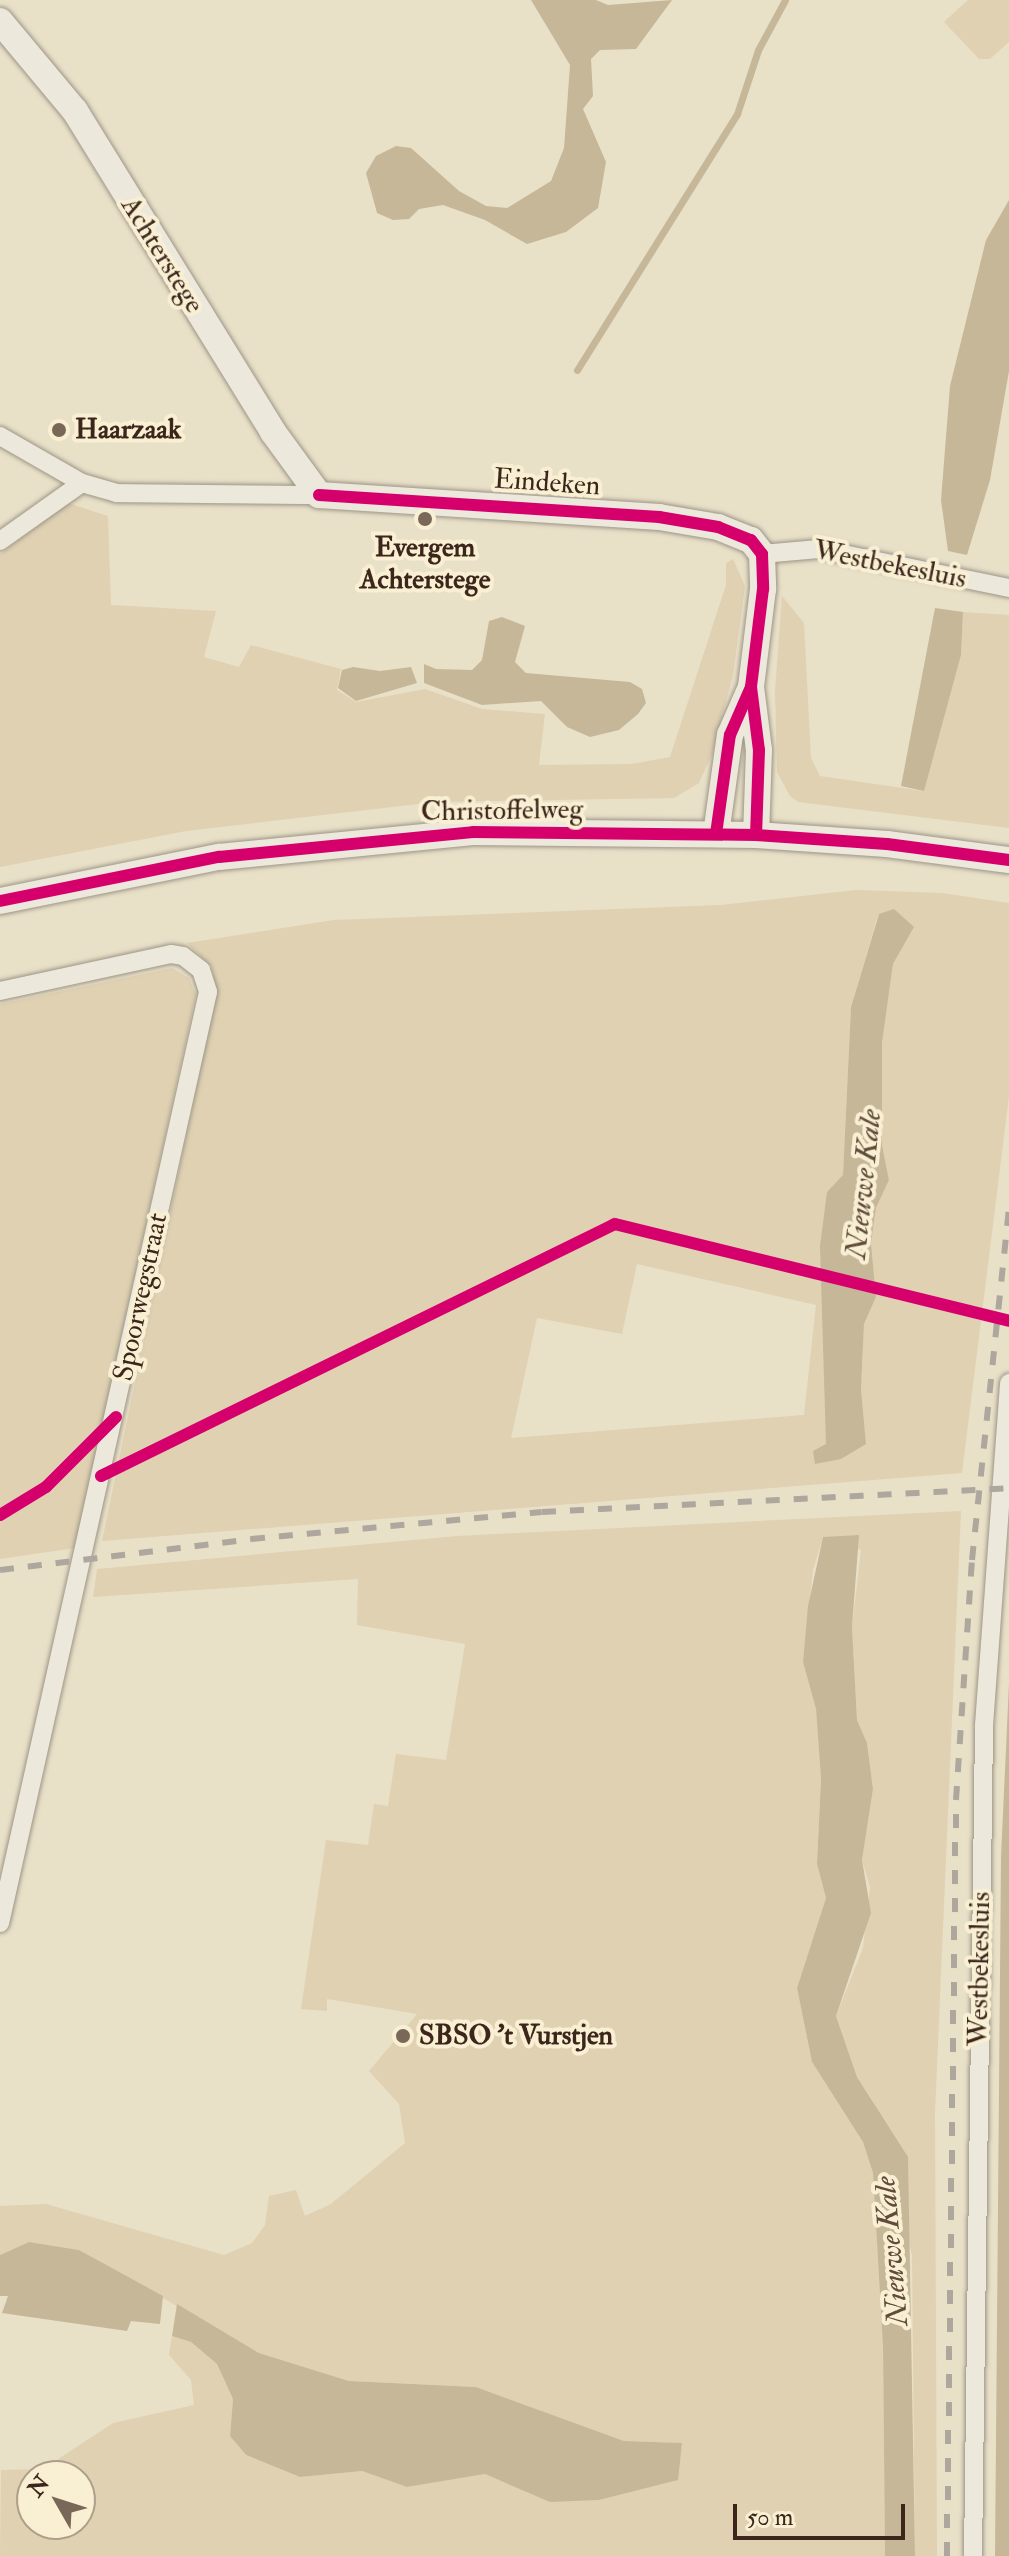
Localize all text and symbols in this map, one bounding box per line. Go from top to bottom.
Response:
street label: Achterstege [113,191,211,319]
place label: Haarzaak [75,413,181,447]
marker: Haarzaak [50,421,68,439]
street label: Eindeken [493,463,601,503]
marker: Evergem Achterstege [416,510,434,528]
place label: Evergem Achterstege [360,531,490,597]
street label: Westbekesluis [811,534,969,596]
street label: Christoffelweg [421,793,583,829]
water label: Nieuwe Kale [838,1107,890,1261]
street label: Spoorwegstraat [107,1210,175,1384]
street label: Westbekesluis [962,1891,998,2047]
place label: SBSO 't Vurstjen [419,2019,613,2053]
marker: SBSO 't Vurstjen [394,2027,412,2045]
water label: Nieuwe Kale [868,2175,916,2327]
north arrow [16,2460,96,2540]
text: N [22,2470,56,2503]
scale bar [737,2488,909,2538]
text: 50 m [747,2502,793,2533]

